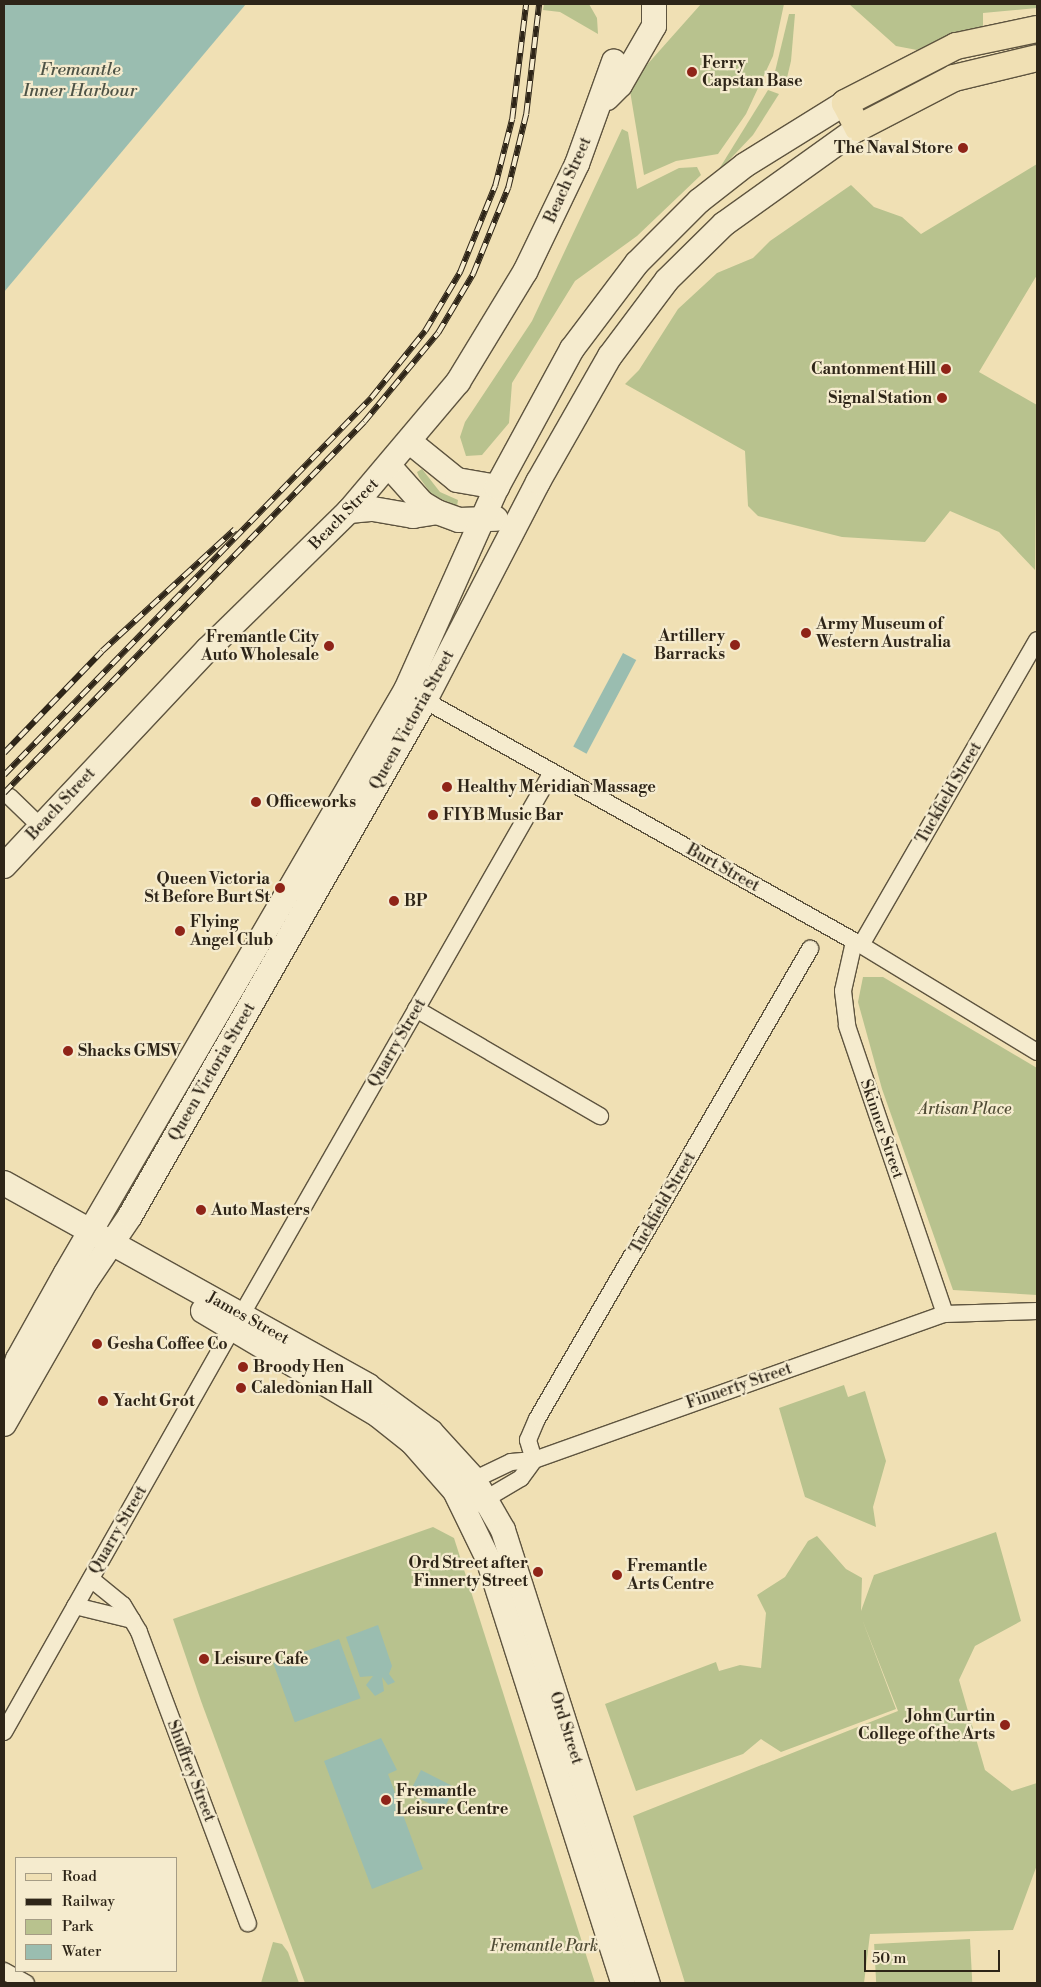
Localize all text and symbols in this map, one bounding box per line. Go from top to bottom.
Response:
place label: Ferry Capstan Base [702,53,803,91]
water label: Fremantle Inner Harbour [23,60,137,102]
marker: Ferry Capstan Base [686,66,698,78]
street label: Beach Street [541,134,595,226]
place label: The Naval Store [834,138,953,158]
marker: The Naval Store [957,142,969,154]
place label: Cantonment Hill [811,359,936,379]
marker: Cantonment Hill [940,363,952,375]
place label: Signal Station [828,388,932,408]
marker: Signal Station [936,392,948,404]
street label: Beach Street [305,474,383,554]
place label: Army Museum of Western Australia [816,614,951,652]
place label: Artillery Barracks [654,626,725,664]
place label: Fremantle City Auto Wholesale [201,627,319,665]
marker: Army Museum of Western Australia [800,627,812,639]
marker: Artillery Barracks [729,639,741,651]
marker: Fremantle City Auto Wholesale [323,640,335,652]
street label: Queen Victoria Street [366,647,458,793]
street label: Tuckfield Street [912,739,986,847]
street label: Beach Street [23,764,99,844]
place label: Healthy Meridian Massage [457,777,656,797]
marker: Healthy Meridian Massage [441,781,453,793]
place label: Officeworks [266,792,356,812]
marker: Officeworks [250,796,262,808]
place label: FIYB Music Bar [443,805,563,825]
marker: FIYB Music Bar [427,809,439,821]
street label: Burt Street [683,840,763,896]
place label: Queen Victoria St Before Burt St [144,869,270,907]
marker: Queen Victoria St Before Burt St [274,882,286,894]
place label: BP [404,891,427,911]
marker: BP [388,895,400,907]
place label: Flying Angel Club [190,912,273,950]
marker: Flying Angel Club [174,925,186,937]
street label: Quarry Street [364,995,430,1091]
street label: Queen Victoria Street [165,1000,259,1144]
place label: Shacks GMSV [78,1041,180,1061]
marker: Shacks GMSV [62,1045,74,1057]
street label: Skinner Street [856,1077,908,1181]
park label: Artisan Place [919,1099,1011,1119]
street label: Tuckfield Street [626,1149,700,1257]
place label: Auto Masters [211,1200,310,1220]
marker: Auto Masters [195,1204,207,1216]
street label: James Street [204,1288,292,1348]
place label: Gesha Coffee Co [107,1334,228,1354]
marker: Gesha Coffee Co [91,1338,103,1350]
place label: Broody Hen [253,1357,344,1377]
street label: Finnerty Street [684,1359,794,1413]
marker: Broody Hen [237,1361,249,1373]
place label: Caledonian Hall [251,1378,373,1398]
marker: Caledonian Hall [235,1382,247,1394]
place label: Yacht Grot [113,1391,195,1411]
marker: Yacht Grot [97,1395,109,1407]
street label: Quarry Street [85,1482,151,1578]
place label: Ord Street after Finnerty Street [409,1553,528,1591]
place label: Fremantle Arts Centre [627,1556,714,1594]
marker: Ord Street after Finnerty Street [532,1566,544,1578]
marker: Fremantle Arts Centre [611,1569,623,1581]
place label: Leisure Cafe [214,1649,308,1669]
marker: Leisure Cafe [198,1653,210,1665]
street label: Ord Street [545,1689,587,1767]
place label: John Curtin College of the Arts [858,1706,995,1744]
street label: Shuffrey Street [163,1717,219,1825]
marker: John Curtin College of the Arts [999,1719,1011,1731]
place label: Fremantle Leisure Centre [396,1781,508,1819]
marker: Fremantle Leisure Centre [380,1794,392,1806]
legend [15,1857,178,1972]
text: Road [62,1867,97,1886]
text: Railway [62,1892,115,1911]
text: Park [62,1917,93,1936]
park label: Fremantle Park [490,1936,598,1956]
scale bar [866,1940,1002,1972]
text: Water [62,1942,101,1961]
text: 50 m [872,1949,906,1968]

